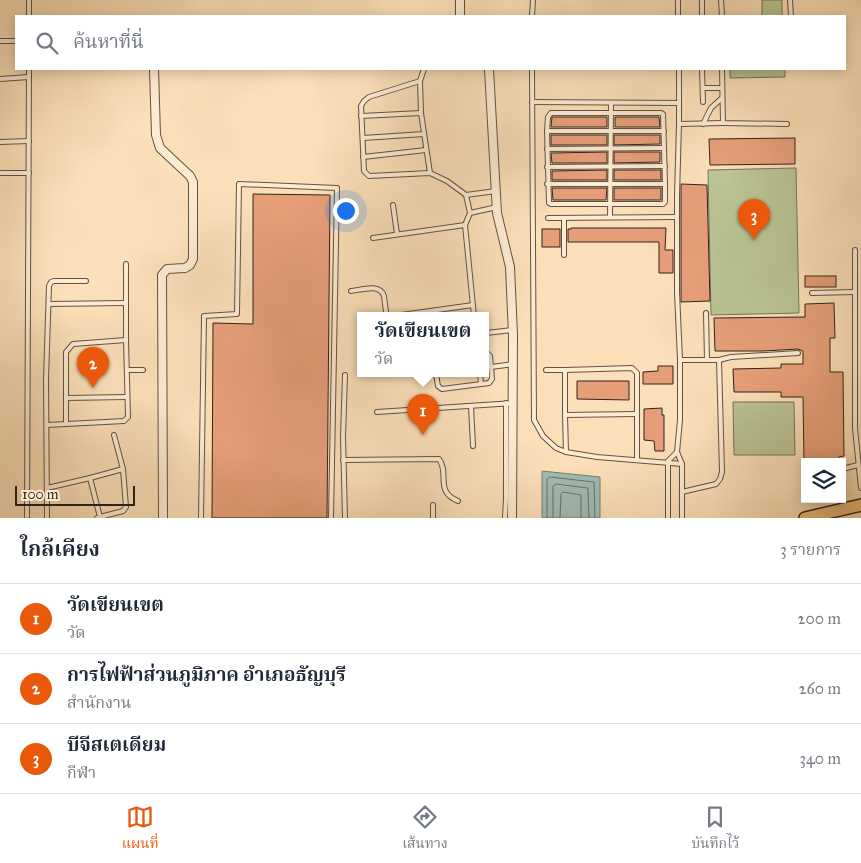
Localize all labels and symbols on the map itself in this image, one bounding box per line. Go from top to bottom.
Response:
your location [333,198,359,224]
pin: 3 [738,199,770,240]
pin: 2 [77,347,109,388]
pin: 1 [407,394,439,435]
scale bar [15,483,135,506]

